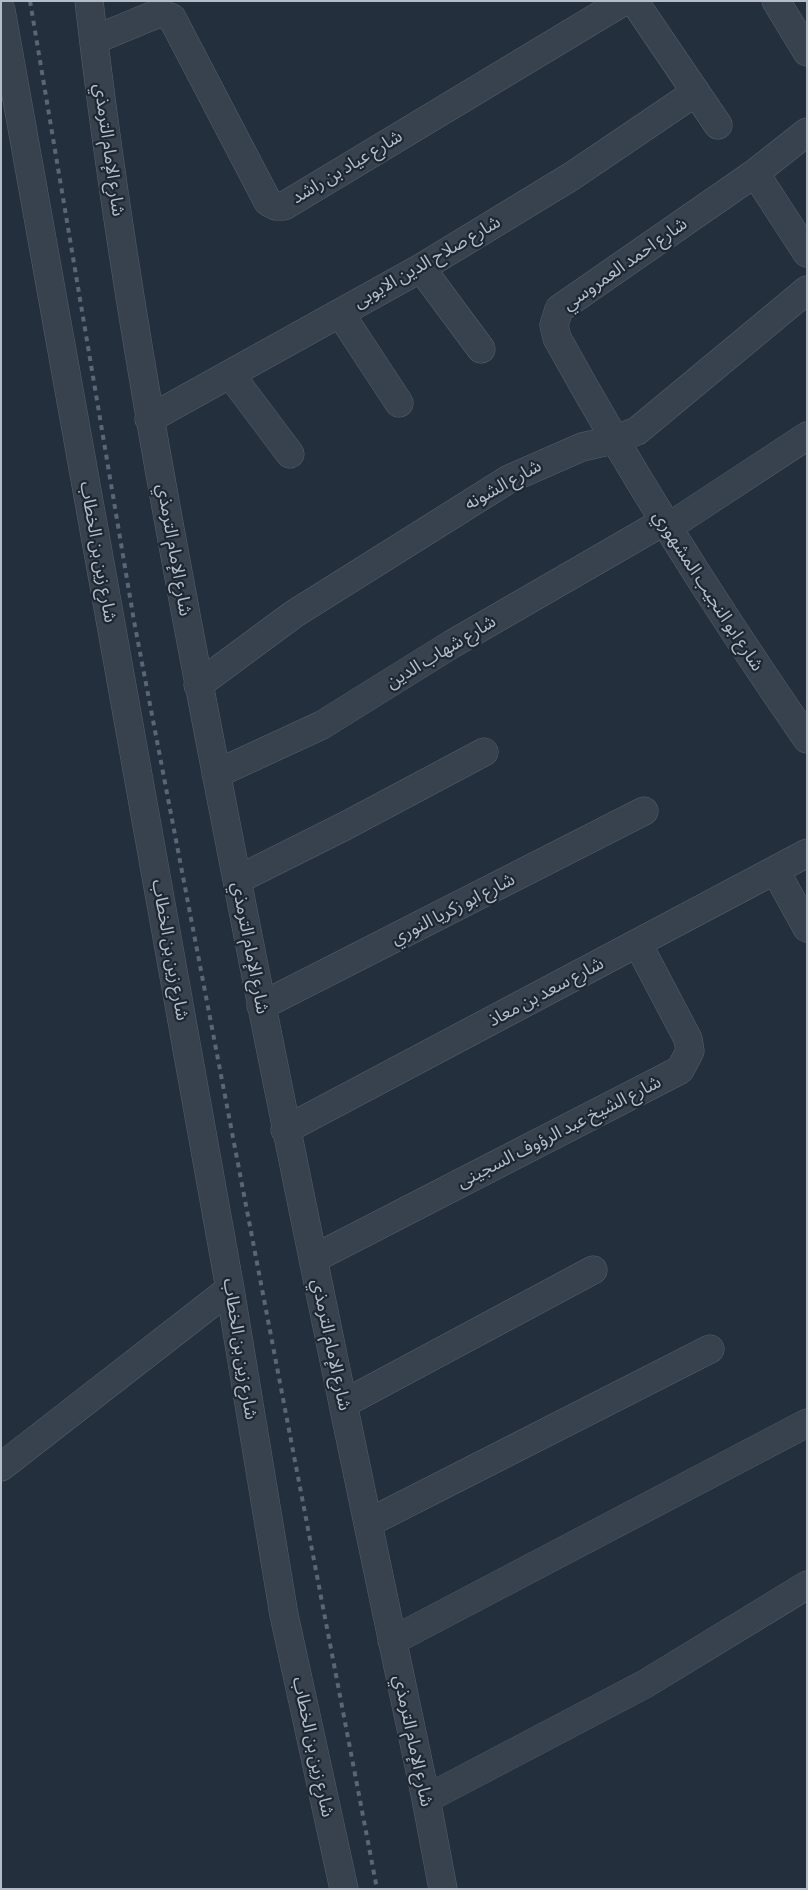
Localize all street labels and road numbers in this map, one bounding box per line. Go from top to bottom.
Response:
street label: شارع الإمام الترمذي [89,82,129,218]
street label: شارع عياد بن راشد [288,125,406,209]
street label: شارع صلاح الدين الايوبى [350,211,504,313]
street label: شارع احمد العمروسي [559,213,691,315]
street label: شارع الشونه [461,455,545,515]
street label: شارع زين بن الخطاب [75,480,121,624]
street label: شارع الإمام الترمذي [152,482,196,618]
street label: شارع ابو النجيب المشهوري [648,507,768,675]
street label: شارع شهاب الدين [382,611,500,693]
street label: شارع ابو زكريا النوري [387,868,519,950]
street label: شارع زين بن الخطاب [147,878,193,1022]
street label: شارع الإمام الترمذي [227,880,273,1016]
street label: شارع سعد بن معاذ [485,952,607,1032]
street label: شارع الشيخ عبد الرؤوف السجينى [453,1071,665,1193]
street label: شارع زين بن الخطاب [218,1277,262,1421]
street label: شارع الإمام الترمذي [307,1277,355,1413]
street label: شارع الإمام الترمذي [389,1673,437,1809]
street label: شارع زين بن الخطاب [288,1675,338,1819]

